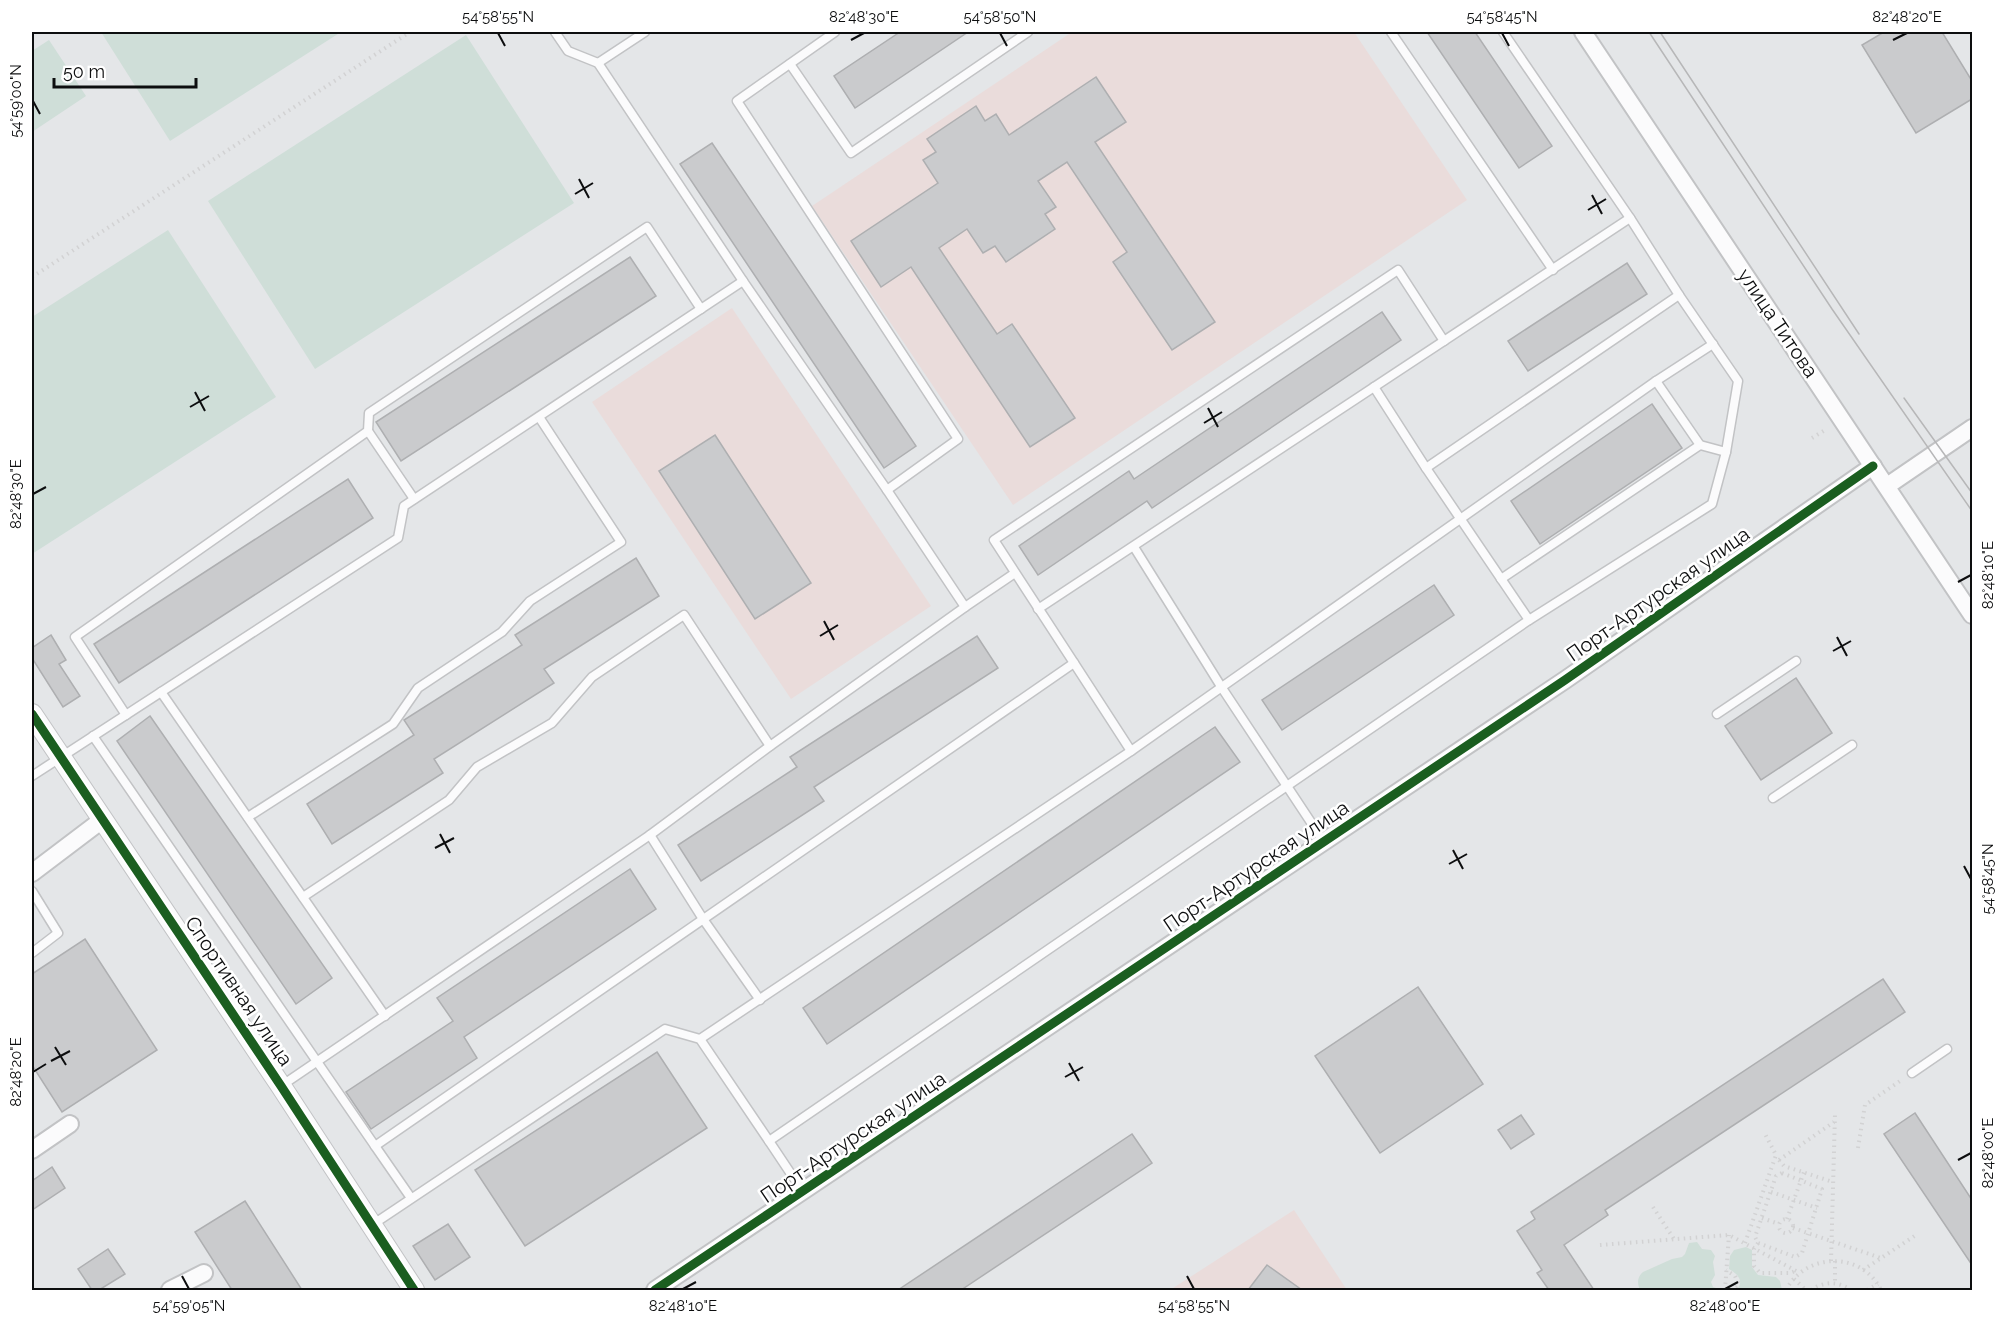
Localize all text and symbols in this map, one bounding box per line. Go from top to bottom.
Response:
text: 54°58'55"N [462,8,534,26]
text: 82°48'30"E [829,8,899,26]
text: 54°58'50"N [964,8,1036,26]
text: 54°58'45"N [1466,8,1538,26]
text: 82°48'20"E [1872,8,1942,26]
scale bar [54,51,196,89]
text: 50 m [63,61,105,82]
text: 54°59'00"N [7,64,25,138]
street label: улица Титова [1733,264,1823,382]
text: 82°48'30"E [7,459,25,529]
street label: Порт-Артурская улица [1562,522,1754,666]
text: 82°48'10"E [1979,541,1997,609]
street label: Порт-Артурская улица [1159,795,1353,937]
text: 54°58'45"N [1979,843,1997,915]
street label: Спортивная улица [180,912,298,1070]
text: 82°48'20"E [7,1037,25,1107]
street label: Порт-Артурская улица [756,1066,950,1208]
text: 82°48'00"E [1979,1118,1997,1189]
text: 54°59'05"N [153,1297,225,1315]
text: 82°48'10"E [649,1297,717,1315]
text: 54°58'55"N [1158,1297,1230,1315]
text: 82°48'00"E [1690,1297,1761,1315]

